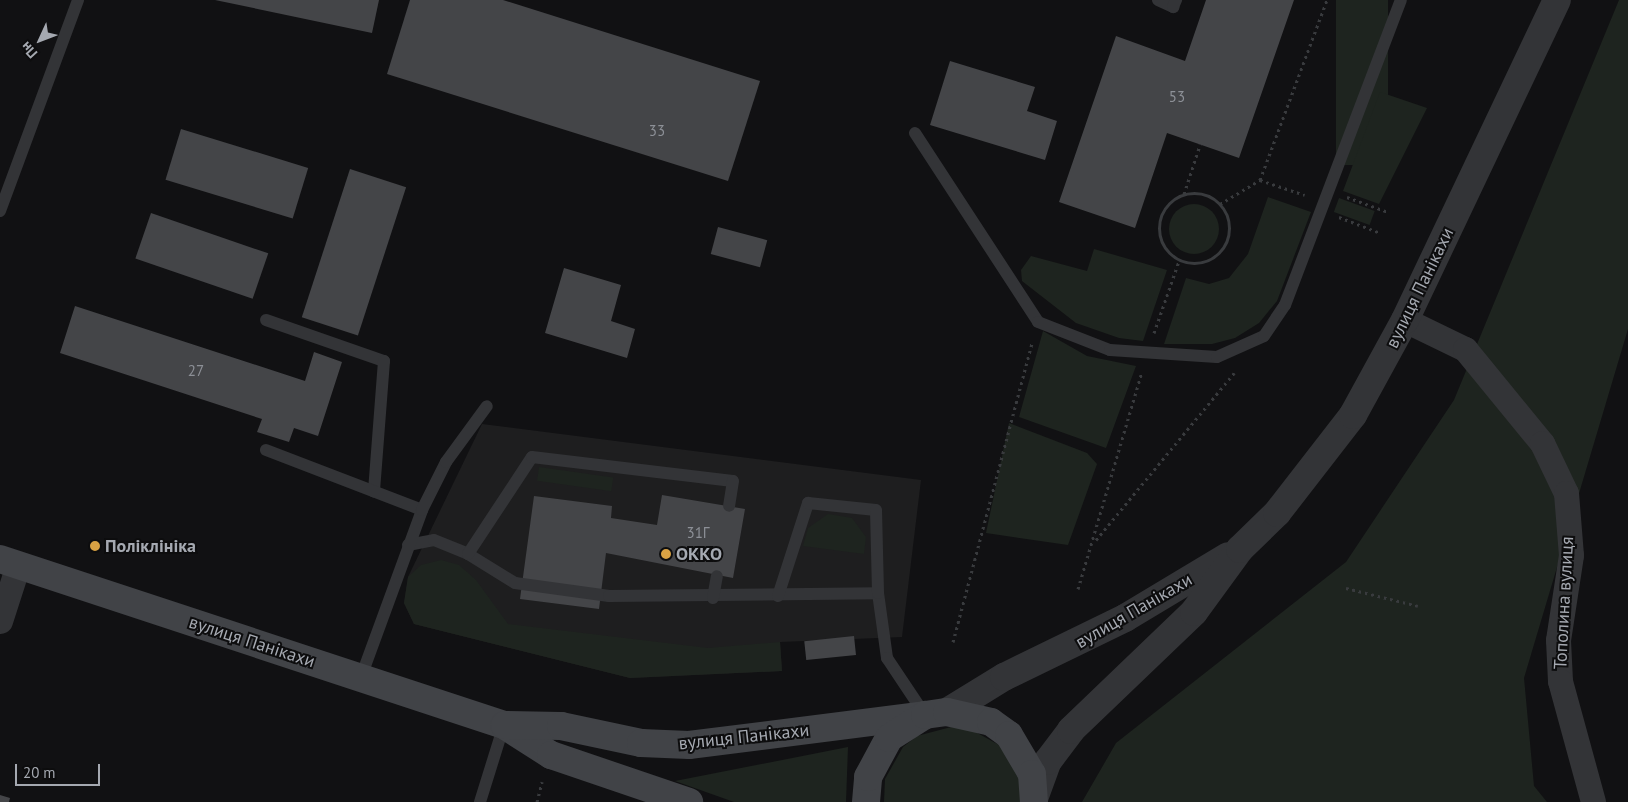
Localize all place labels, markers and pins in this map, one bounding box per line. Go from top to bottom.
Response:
place label: Поліклініка [105,535,196,557]
marker: Поліклініка [89,540,101,552]
place label: ОККО [676,543,722,565]
marker: ОККО [660,548,672,560]

